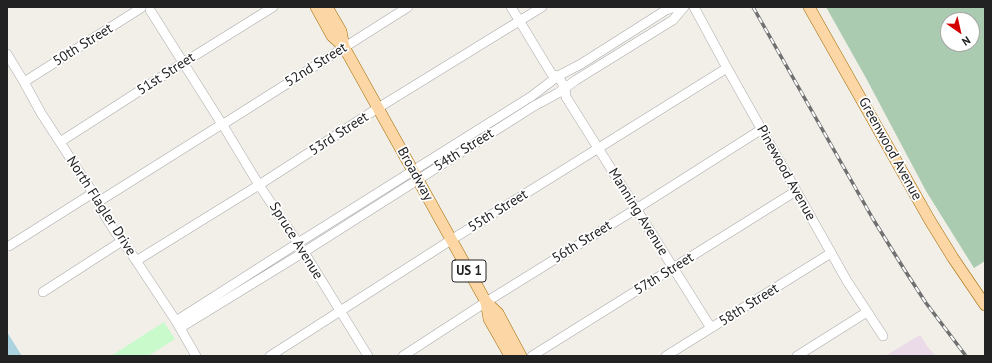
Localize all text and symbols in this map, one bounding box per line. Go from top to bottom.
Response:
north arrow [940,12,980,52]
street label: 50th Street [50,20,116,70]
text: N [959,33,973,49]
street label: 52nd Street [282,39,350,91]
street label: 51st Street [134,49,198,99]
street label: Greenwood Avenue [855,95,925,203]
street label: 53rd Street [306,109,372,159]
street label: Pinewood Avenue [753,122,819,224]
street label: 54th Street [431,125,497,175]
street label: Broadway [393,144,437,204]
street label: North Flagler Drive [63,153,139,259]
street label: Manning Avenue [604,165,672,259]
street label: 55th Street [465,186,531,236]
street label: Spruce Avenue [266,199,326,283]
street label: 56th Street [549,217,615,267]
street label: 57th Street [631,249,697,299]
road number: US 1 [452,260,486,282]
street label: 58th Street [716,280,782,330]

